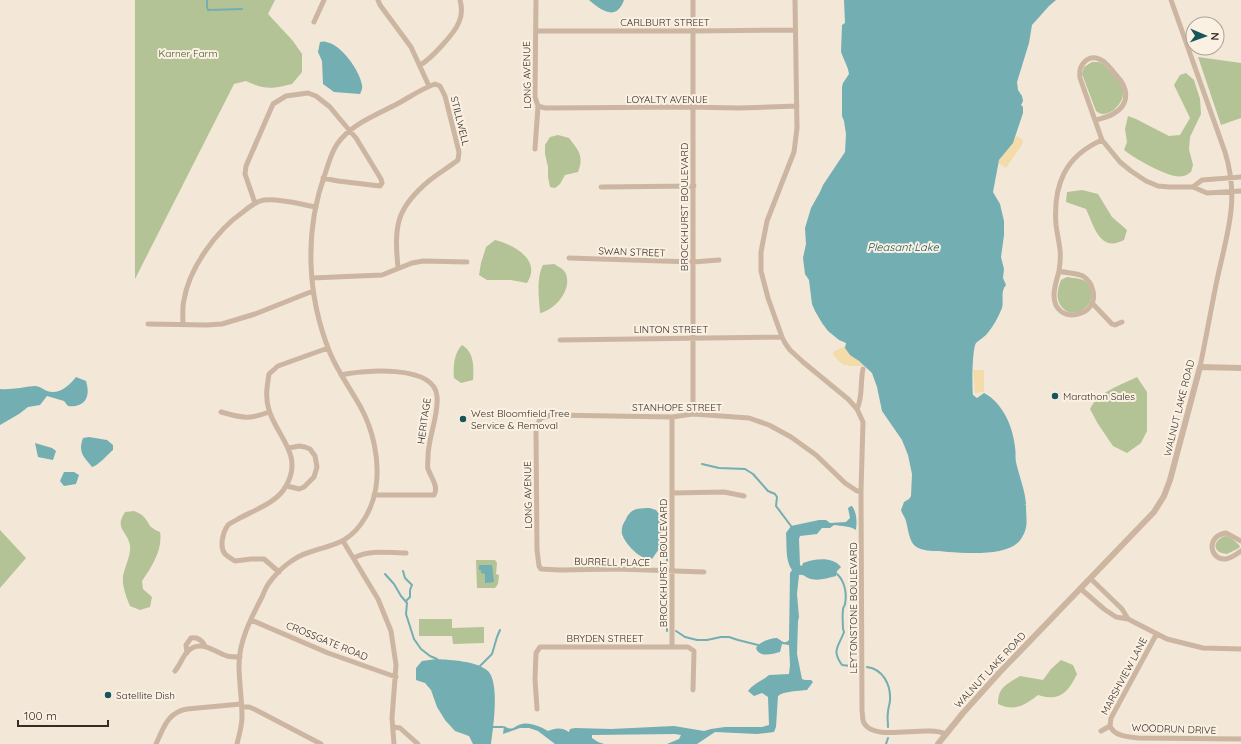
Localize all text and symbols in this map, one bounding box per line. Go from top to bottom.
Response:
street label: CARLBURT STREET [620,16,710,29]
north arrow [1185,16,1225,56]
text: N [1208,32,1222,41]
street label: LONG AVENUE [520,41,534,109]
park label: Karner Farm [158,47,218,60]
street label: LOYALTY AVENUE [626,93,708,106]
street label: STILLWELL [448,95,473,148]
street label: BROCKHURST BOULEVARD [678,143,691,271]
water label: Pleasant Lake [867,240,939,254]
street label: SWAN STREET [598,244,666,260]
street label: LINTON STREET [634,323,708,336]
street label: WALNUT LAKE ROAD [1161,358,1197,458]
place label: Marathon Sales [1063,390,1135,403]
marker: Marathon Sales [1050,391,1060,401]
street label: HERITAGE [414,397,434,445]
street label: STANHOPE STREET [632,401,722,414]
place label: West Bloomfield Tree Service & Removal [471,407,570,432]
marker: West Bloomfield Tree Service & Removal [458,414,468,424]
street label: LONG AVENUE [521,461,535,529]
street label: BROCKHURST BOULEVARD [657,499,670,627]
street label: LEYTONSTONE BOULEVARD [847,542,860,674]
street label: BURRELL PLACE [574,555,650,569]
street label: CROSSGATE ROAD [284,619,370,663]
street label: WALNUT LAKE ROAD [951,629,1029,711]
street label: BRYDEN STREET [566,632,644,645]
street label: MARSHVIEW LANE [1098,635,1150,717]
place label: Satellite Dish [116,689,175,702]
marker: Satellite Dish [103,690,113,700]
scale bar [18,702,108,728]
text: 100 m [24,708,57,723]
street label: WOODRUN DRIVE [1131,721,1217,737]

